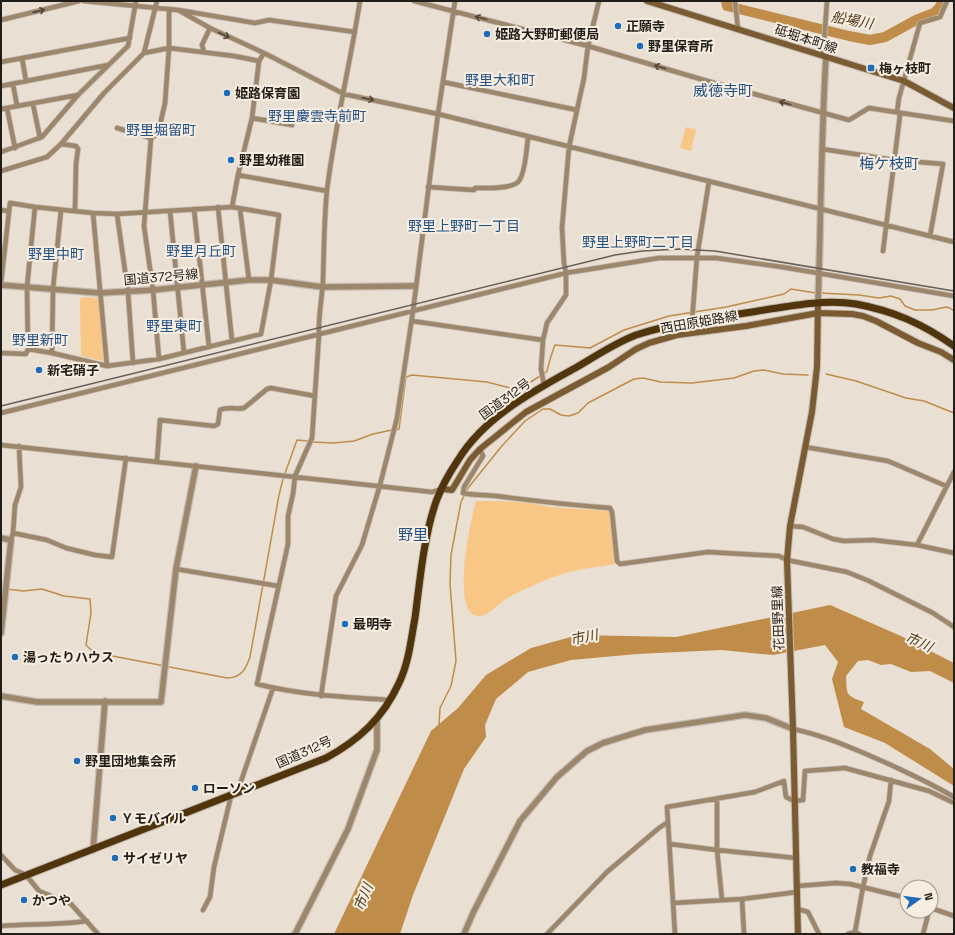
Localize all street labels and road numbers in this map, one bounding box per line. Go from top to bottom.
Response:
street label: 砥堀本町線 [772,21,840,57]
street label: 国道372号線 [123,265,199,289]
street label: 西田原姫路線 [659,307,739,337]
street label: 国道312号 [476,375,534,423]
street label: 花田野里線 [768,585,788,651]
street label: 国道312号 [273,732,335,772]

